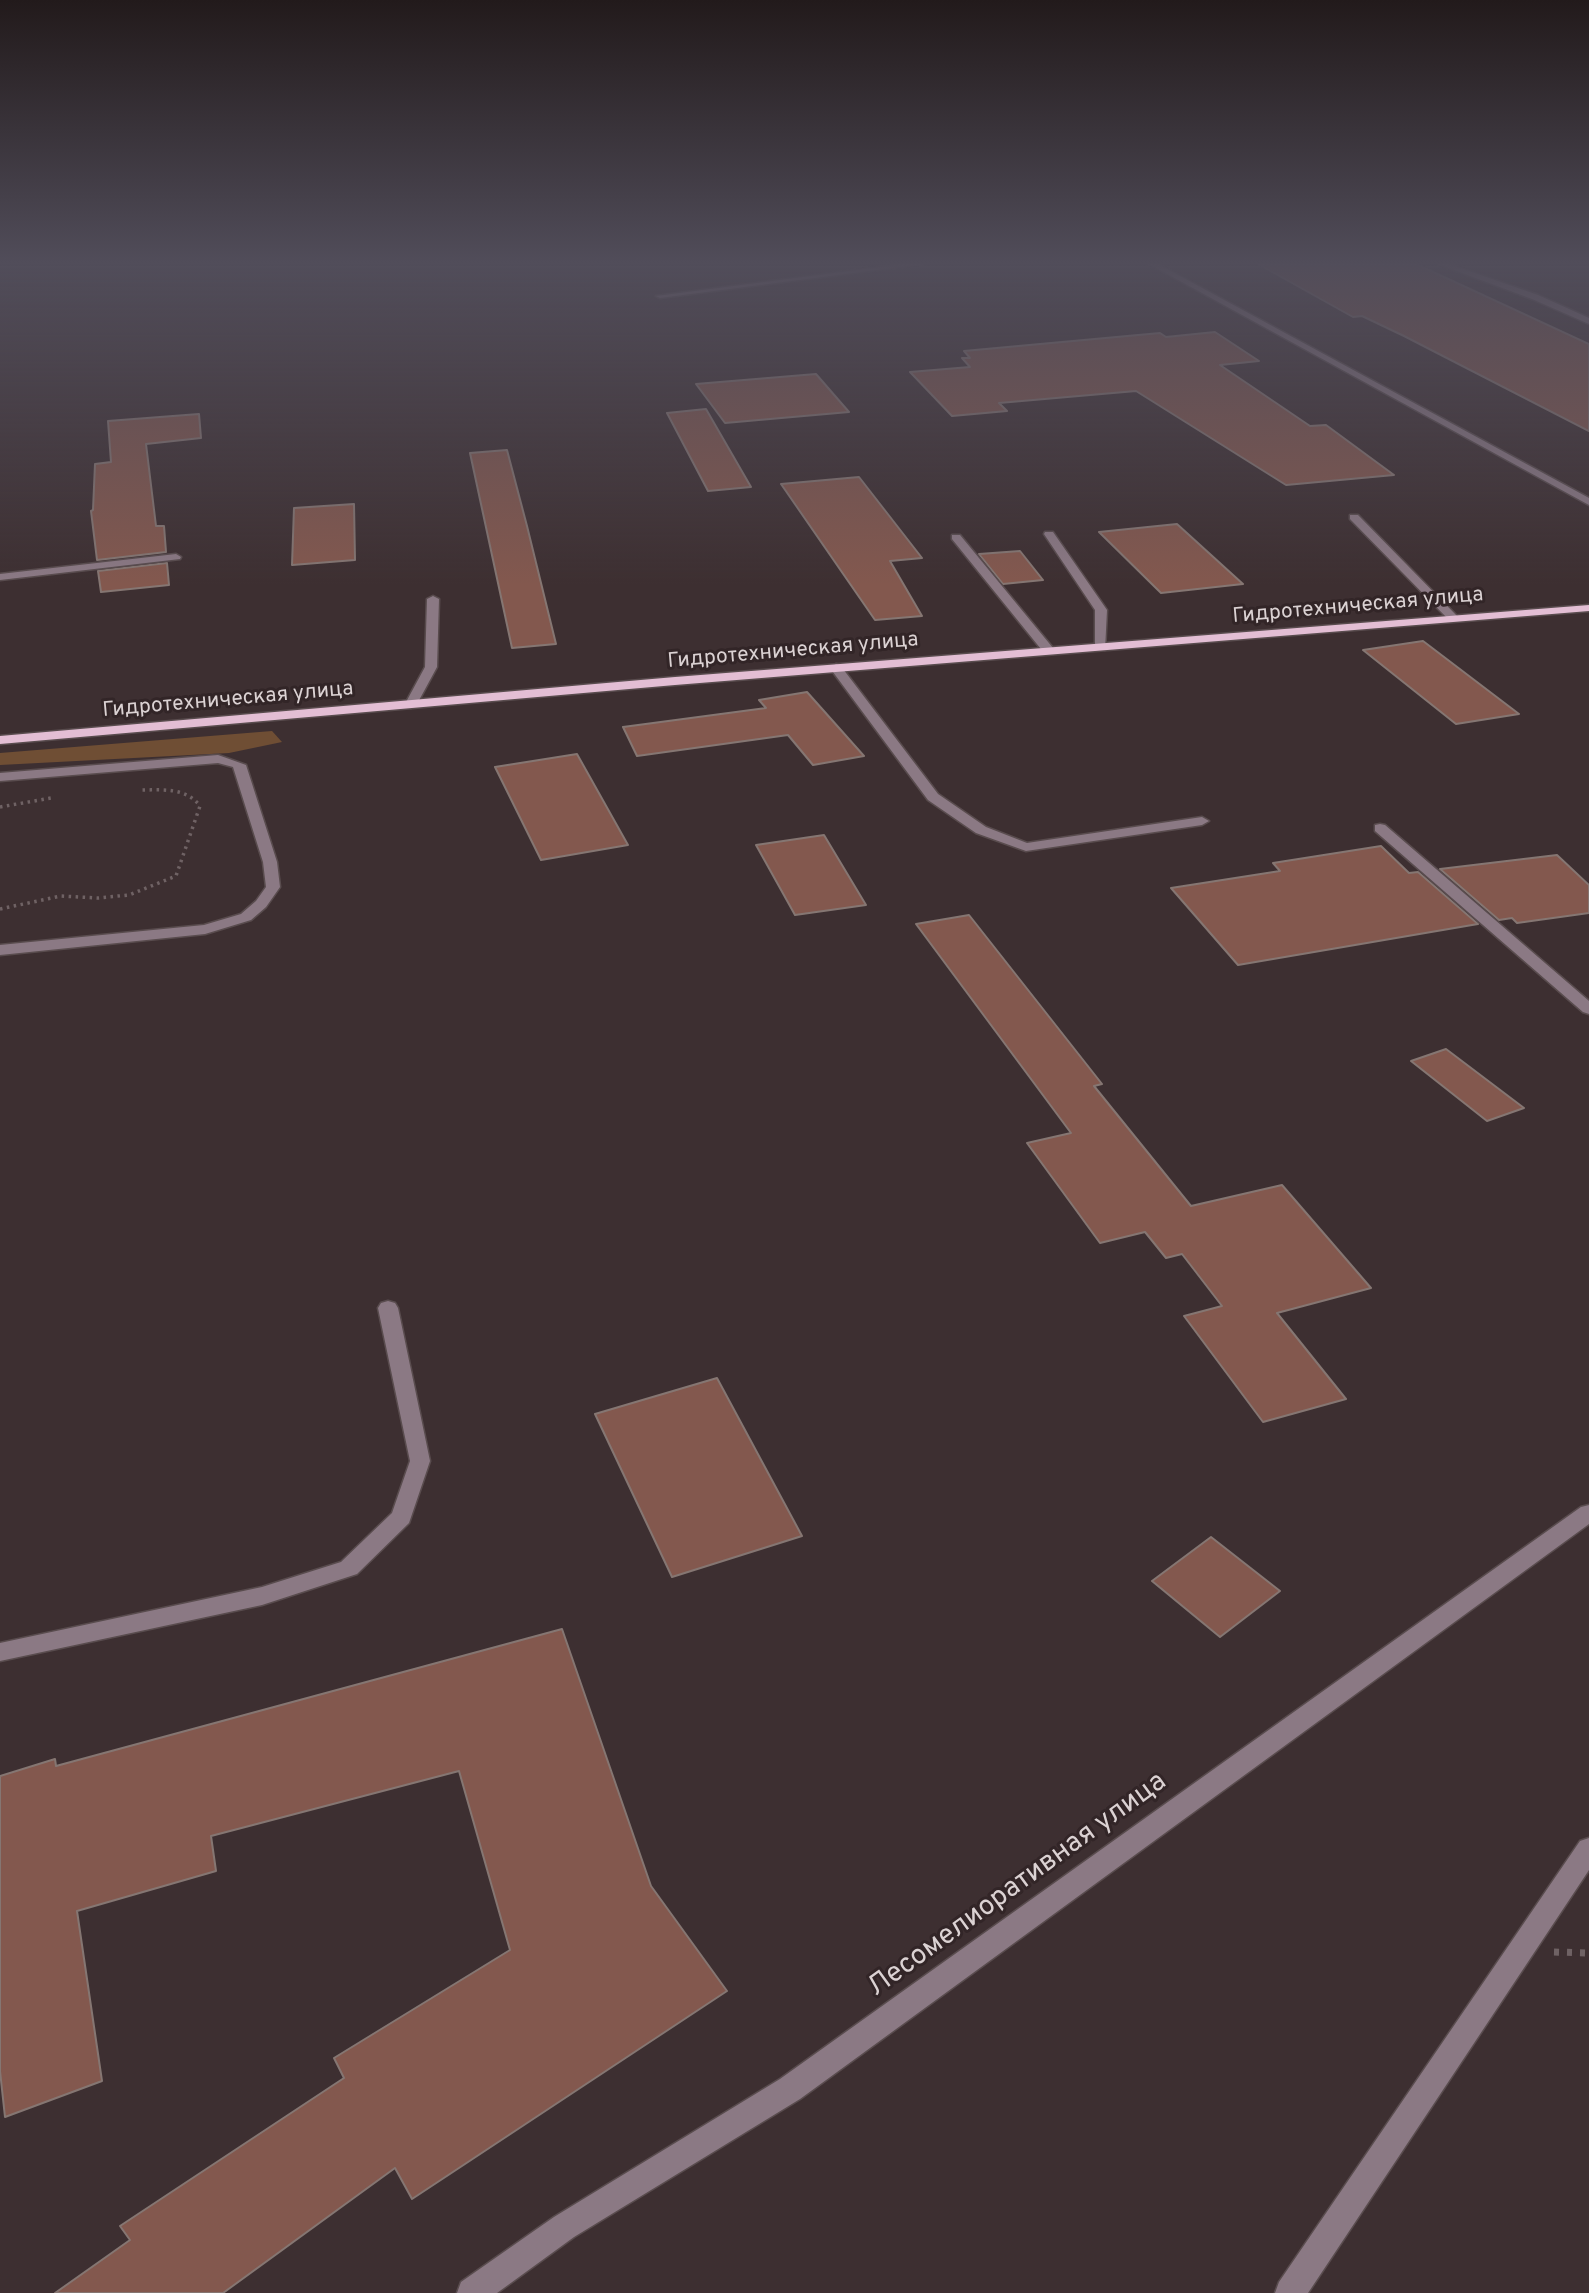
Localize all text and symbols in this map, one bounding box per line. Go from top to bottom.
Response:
street label: Гидротехническая улица [1232,583,1484,631]
street label: Гидротехническая улица [667,628,919,676]
street label: Гидротехническая улица [102,677,354,725]
street label: Лесомелиоративная улица [862,1766,1174,2006]

